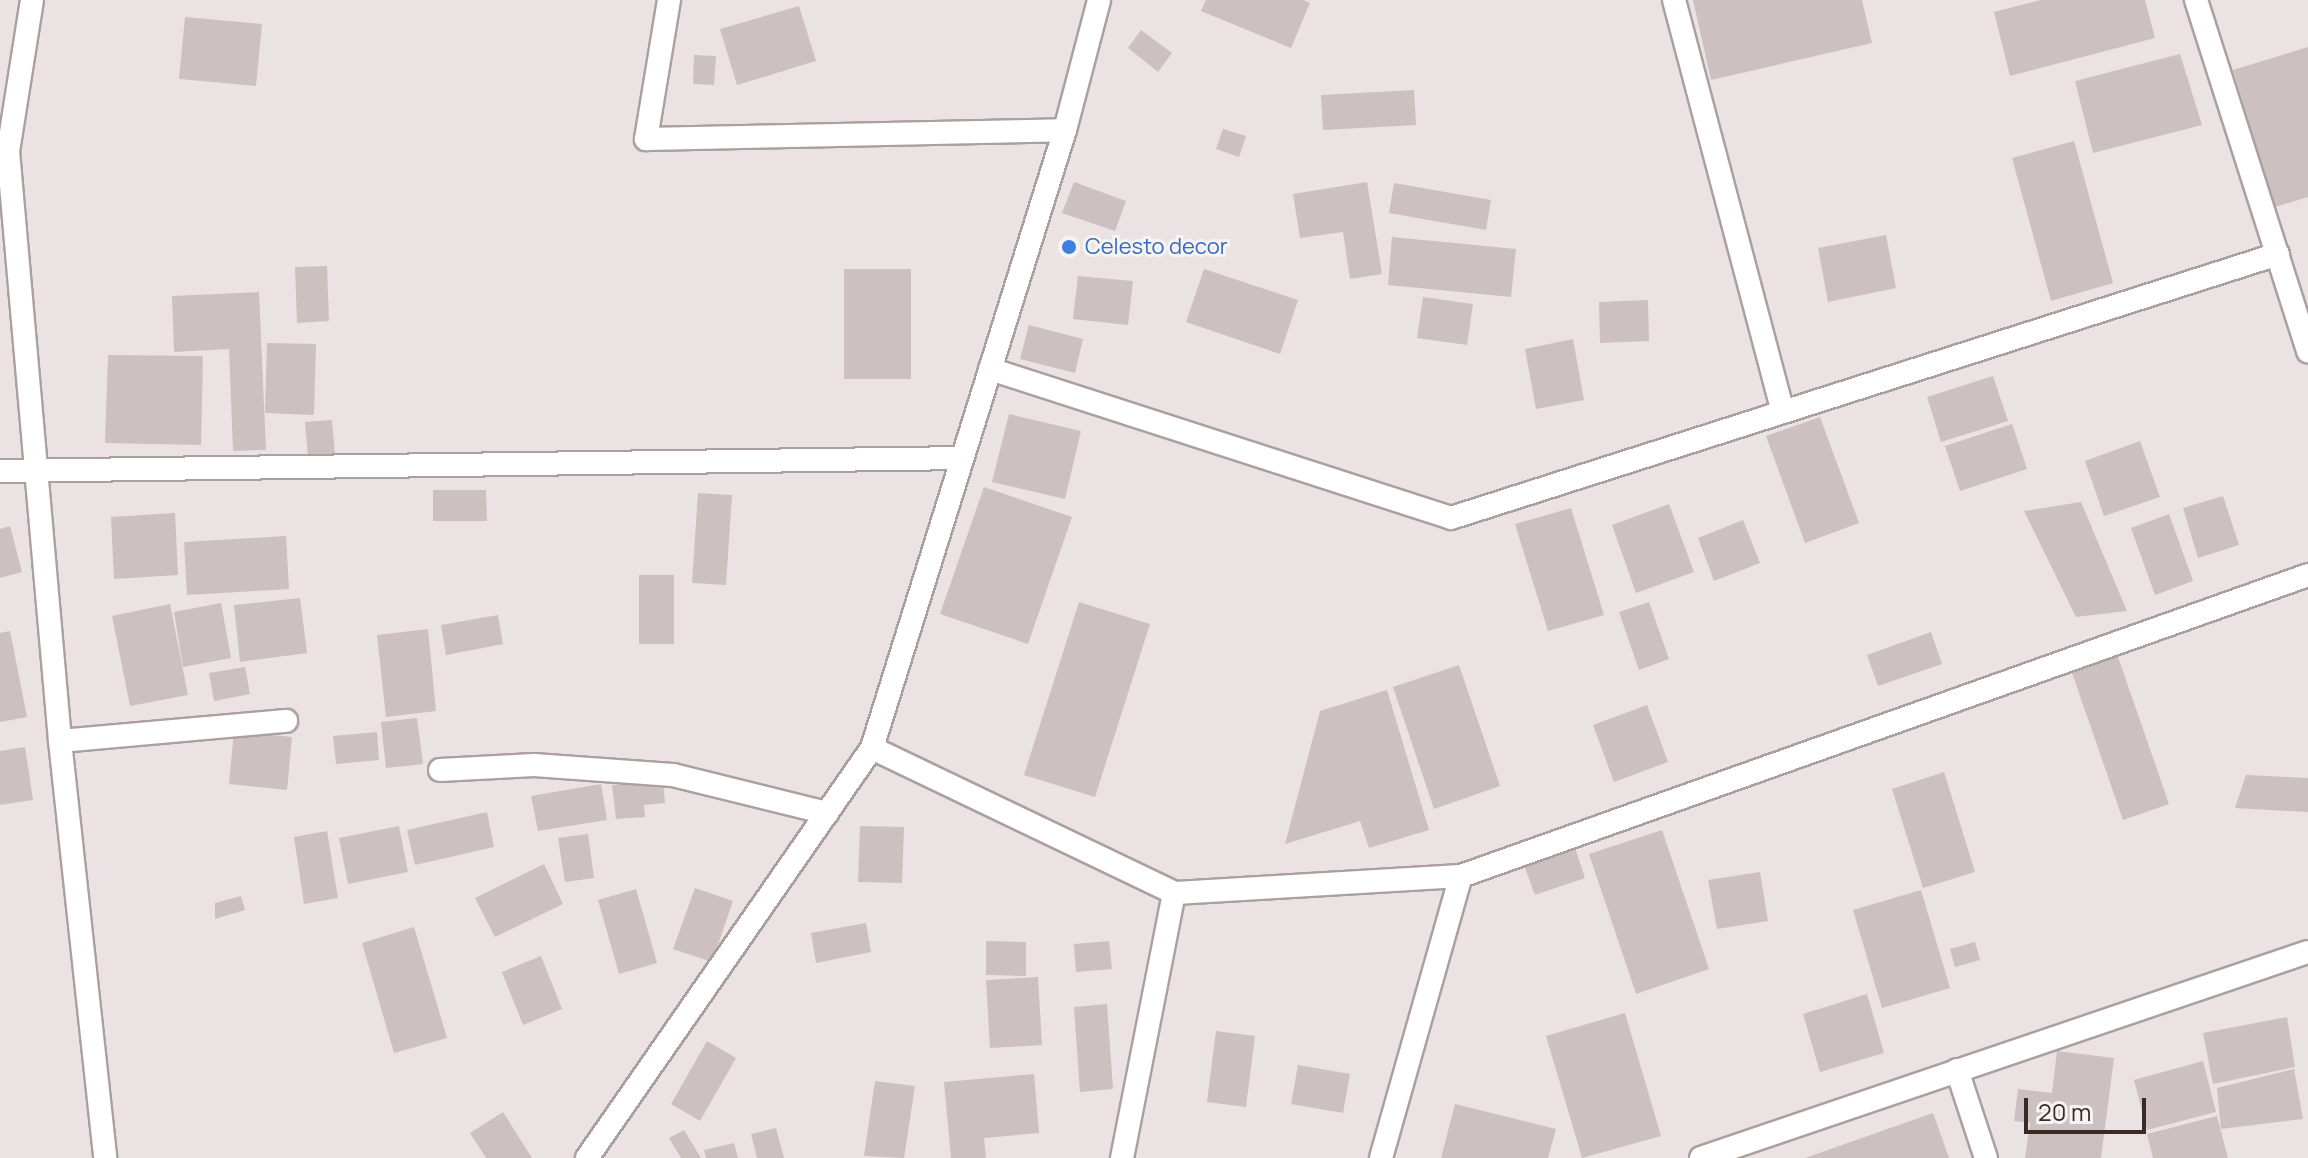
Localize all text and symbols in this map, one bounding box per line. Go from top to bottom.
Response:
place label: Celesto decor [1085,234,1228,260]
marker: Celesto decor [1060,238,1078,256]
scale bar [2028,1082,2150,1132]
text: 20 m [2038,1095,2091,1128]

